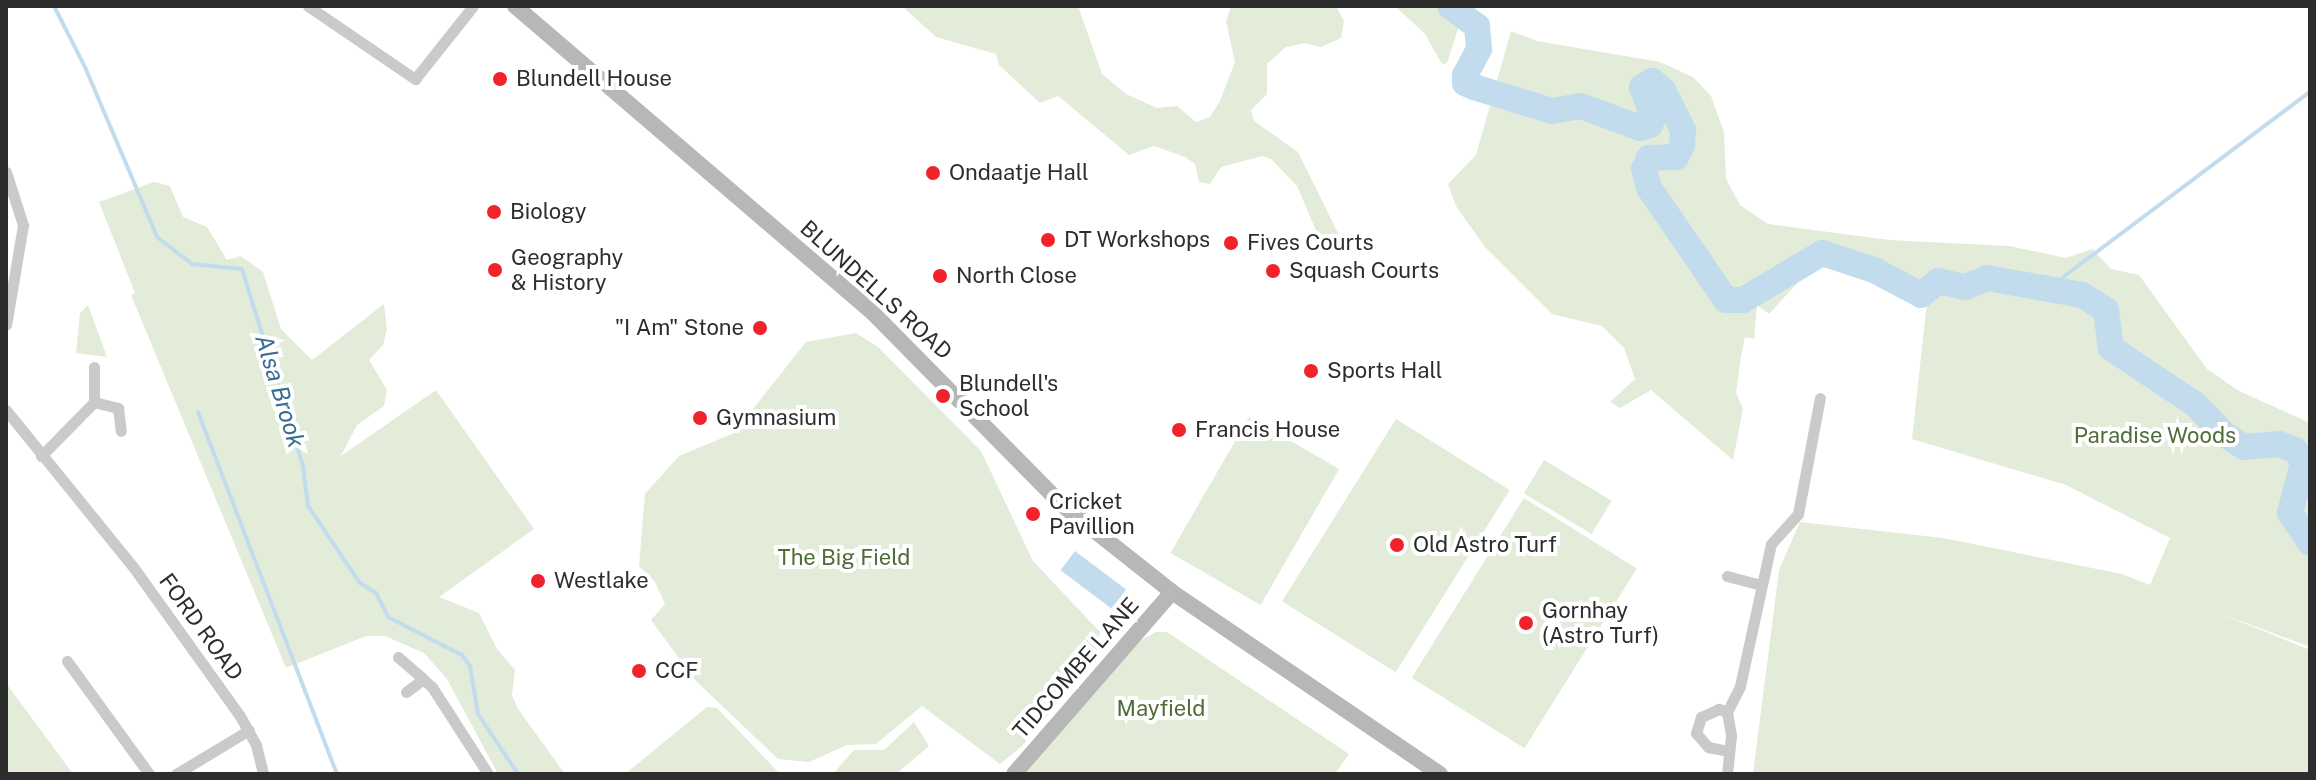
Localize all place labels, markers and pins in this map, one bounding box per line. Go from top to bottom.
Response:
place label: Blundell House [516,66,672,92]
marker: Blundell House [491,70,509,88]
place label: Ondaatje Hall [949,160,1089,186]
marker: Ondaatje Hall [924,164,942,182]
place label: Biology [510,199,587,225]
marker: Biology [485,203,503,221]
place label: DT Workshops [1064,227,1211,253]
place label: Fives Courts [1247,230,1374,256]
marker: DT Workshops [1039,231,1057,249]
marker: Fives Courts [1222,234,1240,252]
place label: Geography & History [511,244,623,296]
place label: Squash Courts [1289,258,1439,284]
marker: Geography & History [486,261,504,279]
marker: Squash Courts [1264,262,1282,280]
place label: North Close [956,263,1077,289]
marker: North Close [931,267,949,285]
place label: "I Am" Stone [615,315,744,341]
marker: "I Am" Stone [751,319,769,337]
place label: Sports Hall [1327,358,1443,384]
marker: Sports Hall [1302,362,1320,380]
place label: Blundell's School [959,370,1058,422]
marker: Blundell's School [934,387,952,405]
place label: Gymnasium [716,405,836,431]
marker: Gymnasium [691,409,709,427]
place label: Francis House [1195,417,1340,443]
marker: Francis House [1170,421,1188,439]
place label: Cricket Pavillion [1049,488,1135,540]
marker: Cricket Pavillion [1024,505,1042,523]
place label: Old Astro Turf [1413,532,1557,558]
marker: Old Astro Turf [1388,536,1406,554]
place label: Westlake [554,568,649,594]
marker: Westlake [529,572,547,590]
place label: Gornhay (Astro Turf) [1542,597,1659,648]
marker: Gornhay (Astro Turf) [1517,614,1535,632]
place label: CCF [655,658,698,684]
marker: CCF [630,662,648,680]

